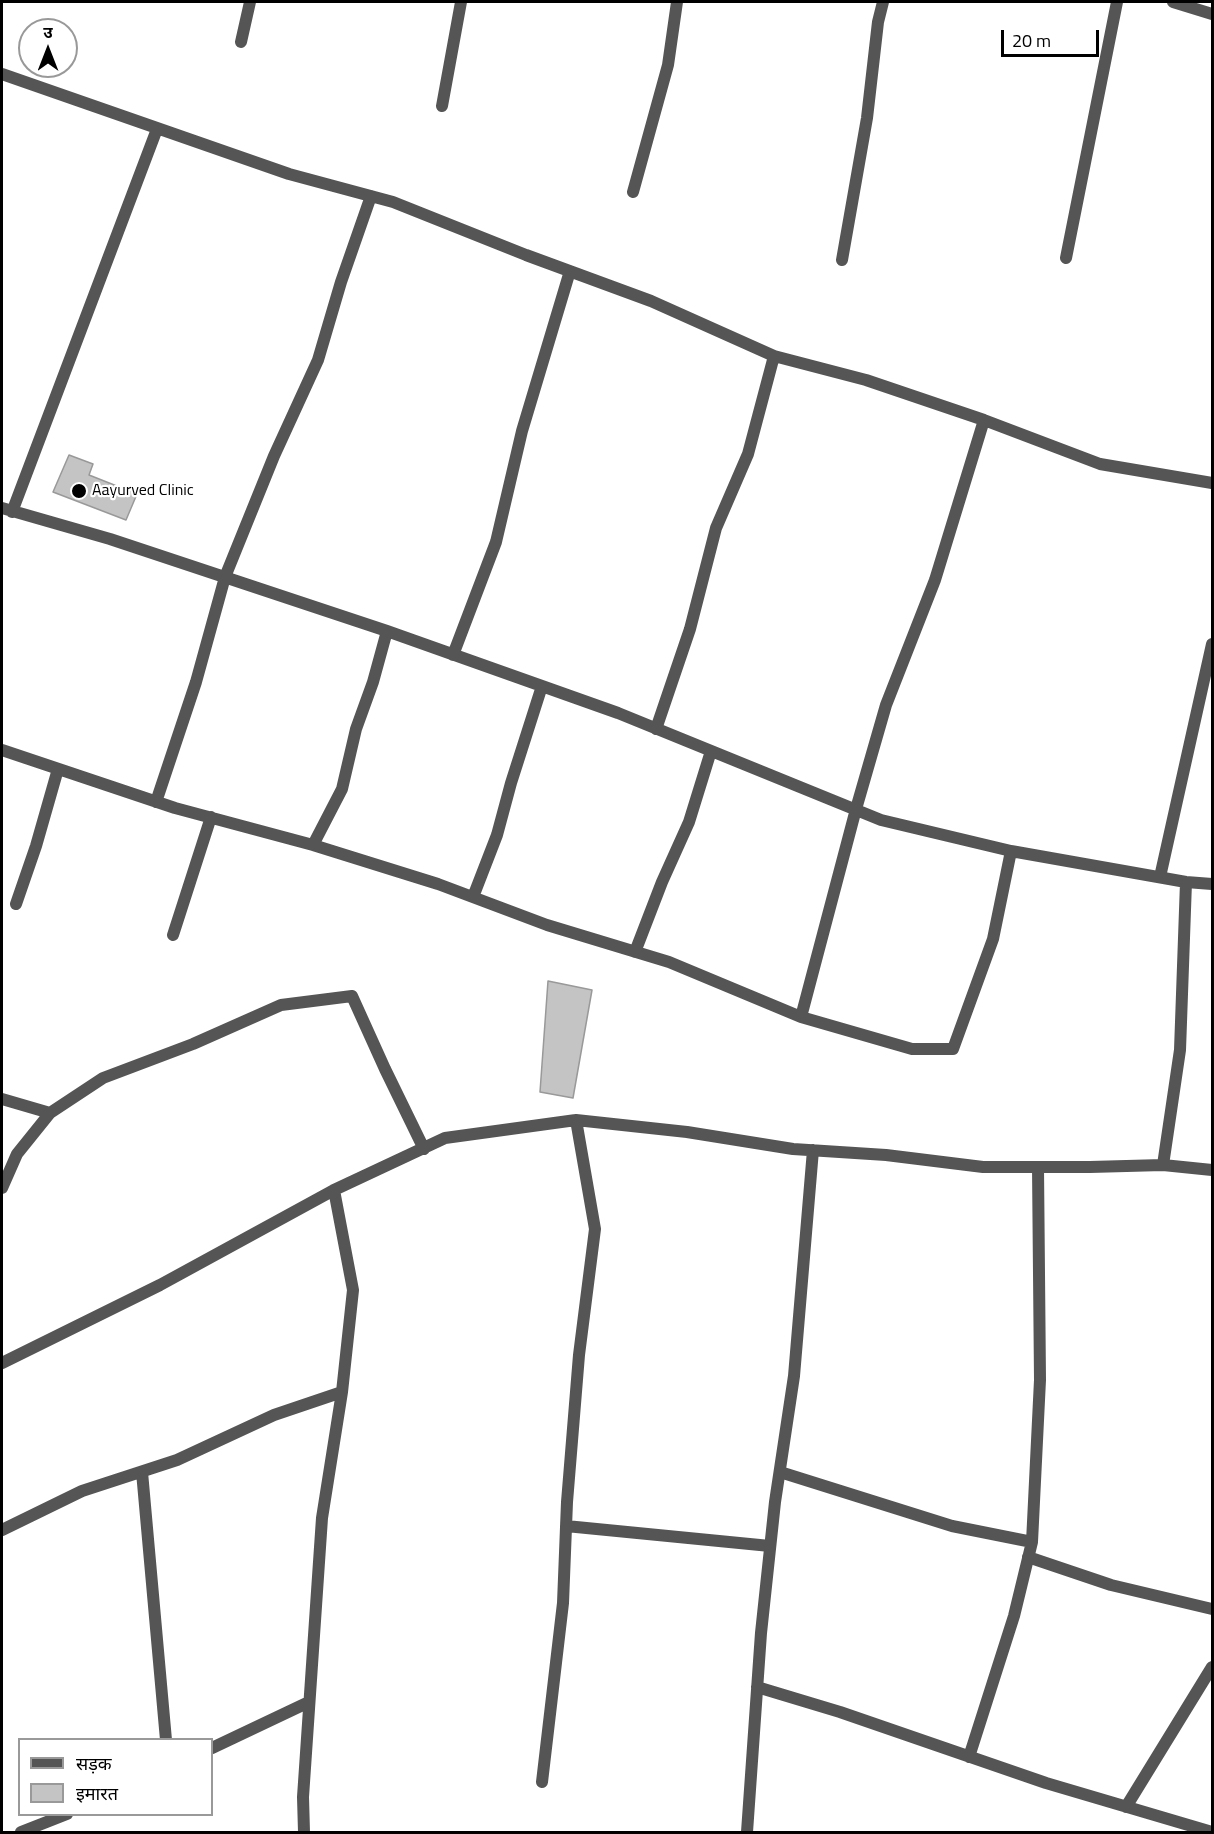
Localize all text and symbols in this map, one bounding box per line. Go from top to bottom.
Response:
north arrow [18,18,78,78]
scale bar [1004,18,1102,56]
text: उ [43,20,53,44]
text: 20 m [1012,27,1051,54]
place label: Aayurved Clinic [92,481,194,501]
marker: Aayurved Clinic [70,482,88,500]
legend [18,1738,213,1816]
text: सड़क [76,1750,112,1777]
text: इमारत [76,1780,118,1807]

